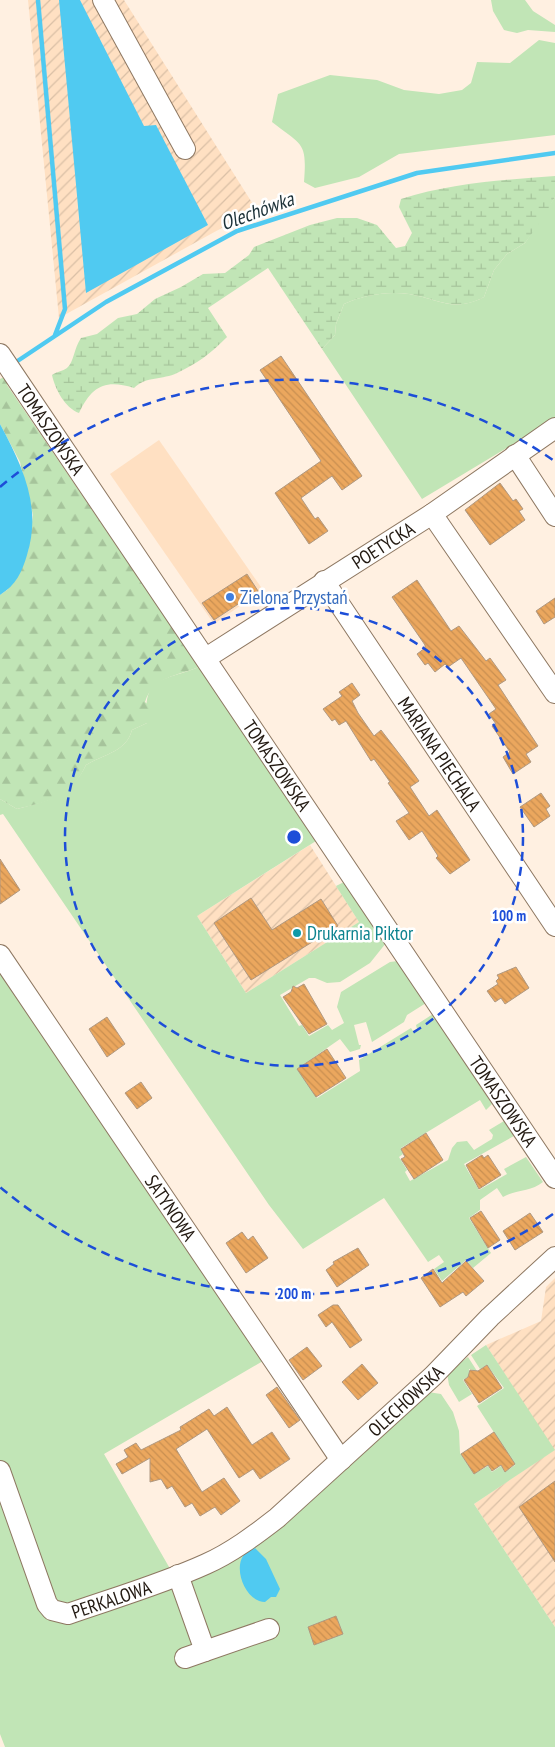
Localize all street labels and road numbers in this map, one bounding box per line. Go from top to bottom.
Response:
street label: TOMASZOWSKA [12,379,90,479]
street label: POETYCKA [347,516,419,574]
street label: MARIANA PIECHALA [393,692,487,816]
street label: TOMASZOWSKA [238,715,316,815]
street label: TOMASZOWSKA [464,1051,542,1151]
street label: SATYNOWA [140,1170,201,1245]
street label: OLECHOWSKA [363,1360,449,1441]
street label: PERKALOWA [68,1575,154,1624]

